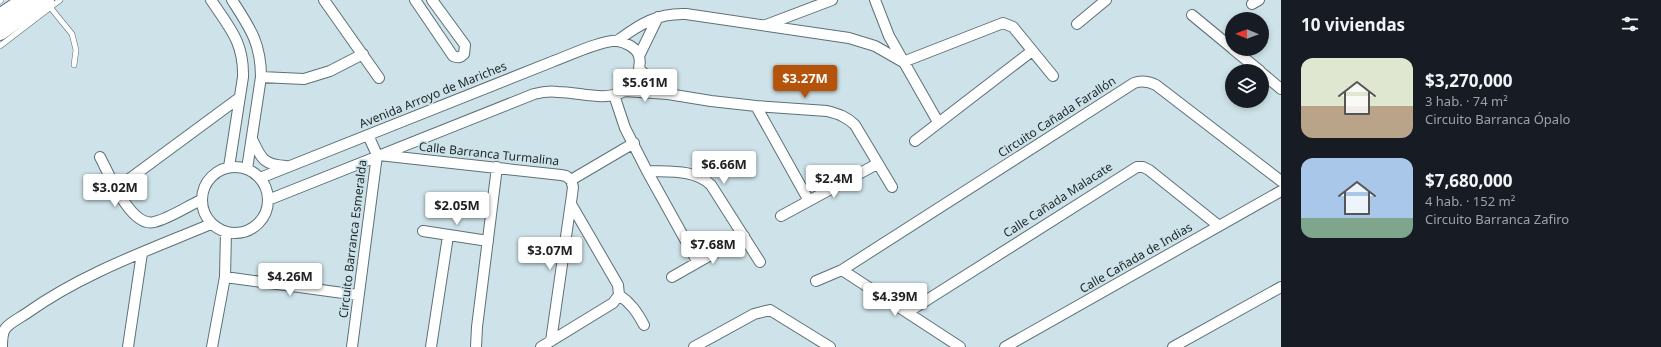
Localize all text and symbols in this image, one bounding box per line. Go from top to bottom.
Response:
north arrow [1225,12,1269,56]
map controls [1225,12,1269,108]
text: 10 viviendas [1301,13,1405,36]
icon: filters [1619,13,1641,35]
street label: Avenida Arroyo de Mariches [356,57,509,132]
button: layers [1225,64,1269,108]
pin: $3.27M [772,65,838,99]
pin: $5.61M [612,69,678,103]
text: $3.27M [782,69,828,87]
text: $3,270,000 [1425,69,1512,92]
street label: Circuito Cañada Farallón [994,72,1119,161]
text: $5.61M [622,73,668,91]
icon: home [1333,74,1381,122]
text: 3 hab. · 74 m² [1425,92,1508,110]
text: Circuito Barranca Ópalo [1425,110,1570,128]
street label: Calle Barranca Turmalina [418,138,560,169]
pin: $6.66M [691,151,757,185]
text: $6.66M [701,155,747,173]
street label: Calle Cañada Malacate [1000,158,1116,241]
street label: Circuito Barranca Esmeralda [334,159,371,319]
pin: $2.4M [806,165,862,199]
text: $2.4M [815,169,853,187]
text: $7,680,000 [1425,169,1512,192]
pin: $3.02M [82,174,148,208]
icon: home [1333,174,1381,222]
text: $3.02M [92,178,138,196]
pin: $2.05M [424,192,490,226]
text: 4 hab. · 152 m² [1425,192,1515,210]
text: $2.05M [434,196,480,214]
text: Circuito Barranca Zafiro [1425,210,1569,228]
street label: Calle Cañada de Indias [1076,218,1196,297]
pin: $7.68M [680,231,746,265]
text: $7.68M [690,235,736,253]
pin: $3.07M [517,237,583,271]
text: $3.07M [527,241,573,259]
pin: $4.26M [257,263,323,297]
text: $4.26M [267,267,313,285]
pin: $4.39M [862,283,928,317]
text: $4.39M [872,287,918,305]

